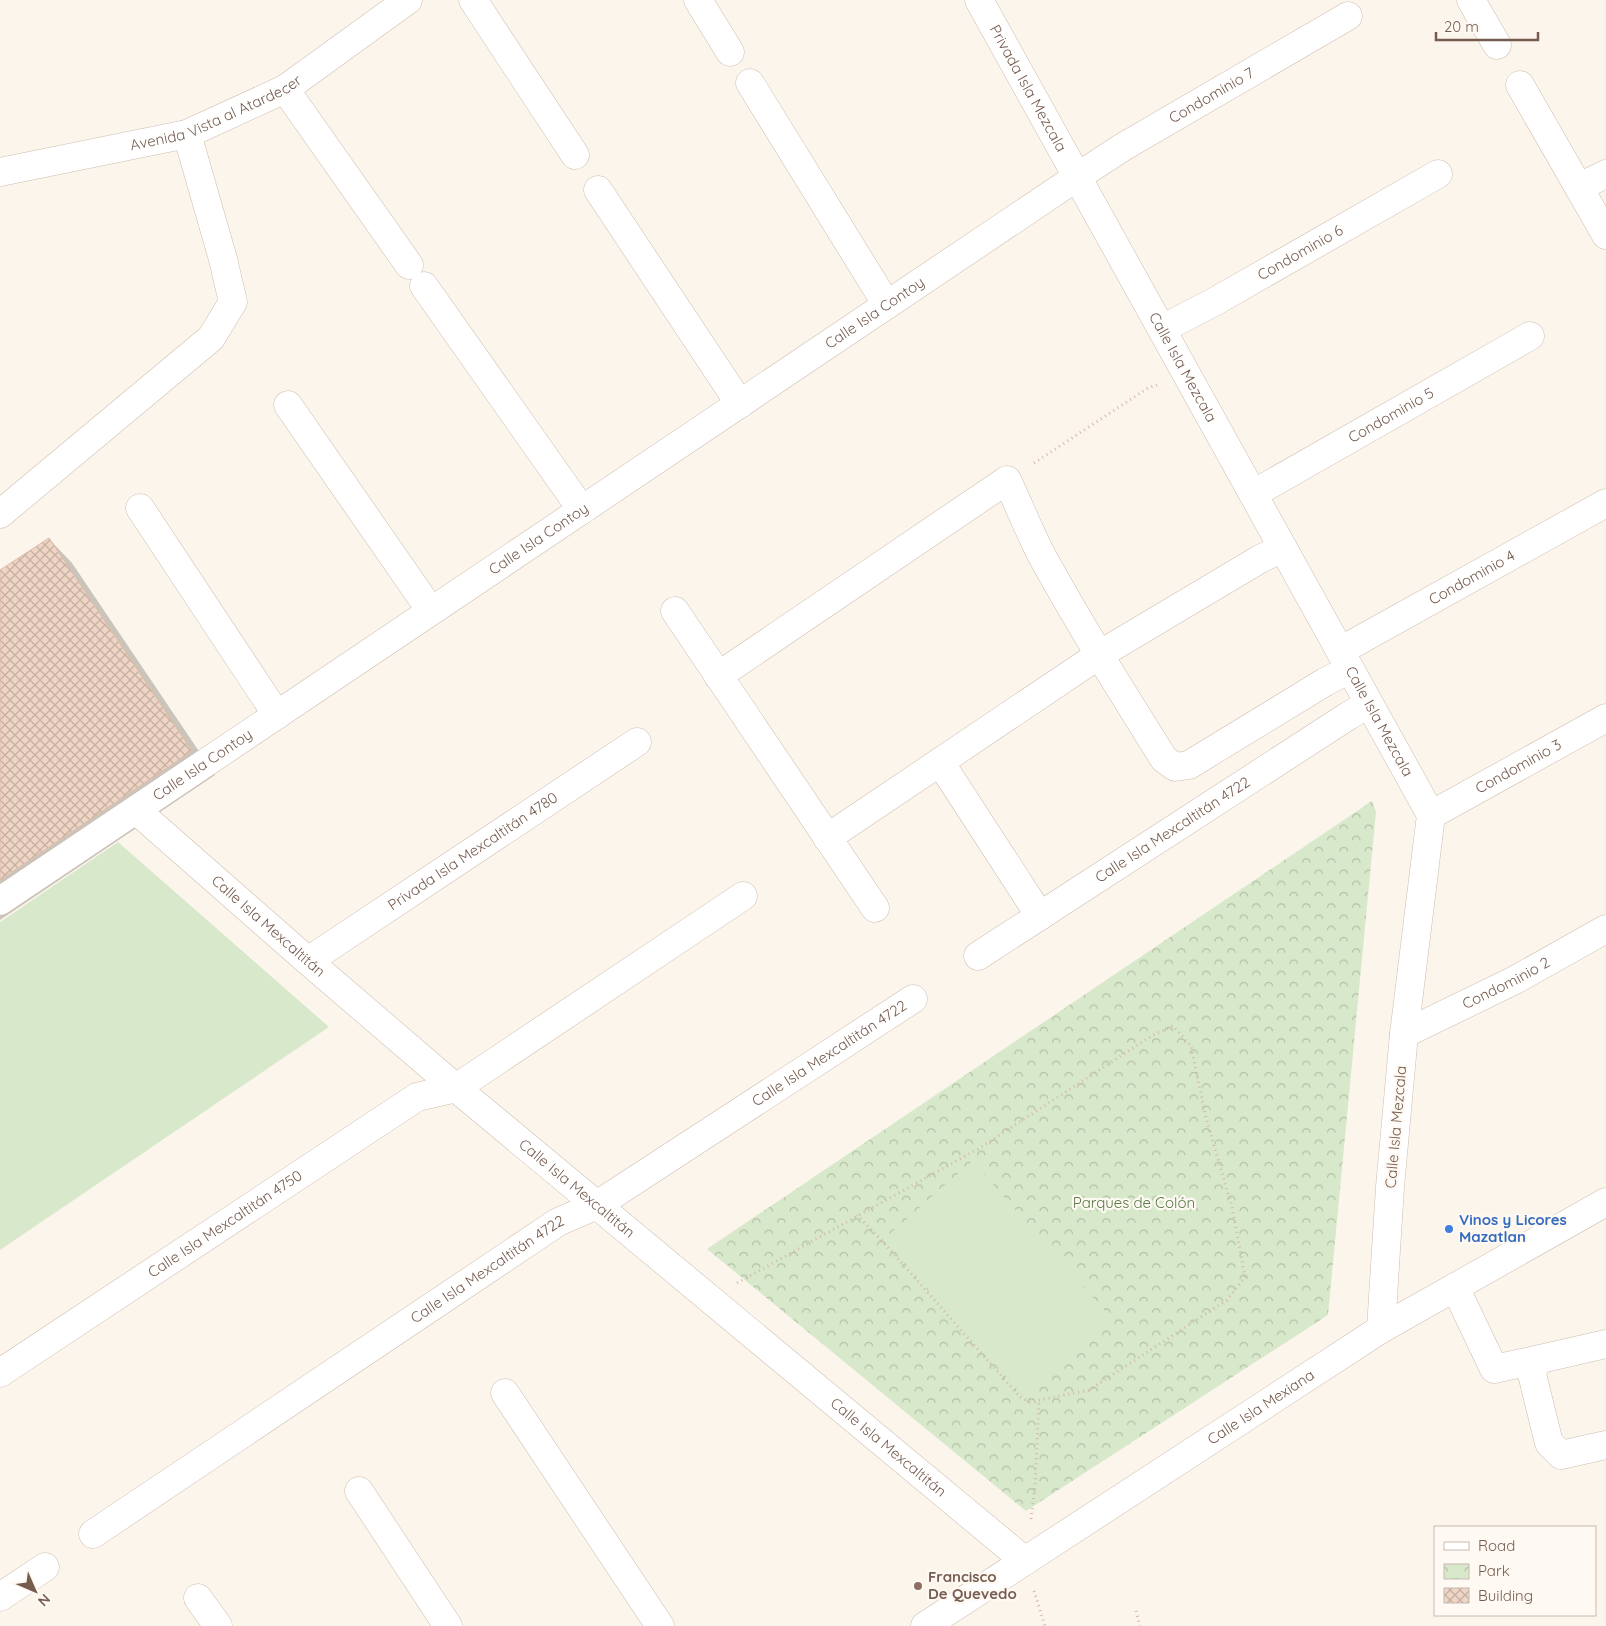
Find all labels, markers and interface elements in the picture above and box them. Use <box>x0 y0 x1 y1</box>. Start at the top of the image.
scale bar <box>1436 10 1538 42</box>
text: 20 m <box>1444 17 1479 36</box>
street label: Privada Isla Mezcala <box>986 21 1071 155</box>
street label: Condominio 7 <box>1165 63 1257 127</box>
street label: Avenida Vista al Atardecer <box>128 70 305 154</box>
street label: Condominio 6 <box>1254 220 1346 284</box>
street label: Calle Isla Contoy <box>821 272 928 353</box>
street label: Calle Isla Mezcala <box>1145 309 1221 425</box>
street label: Condominio 5 <box>1345 383 1437 447</box>
street label: Calle Isla Contoy <box>485 498 592 579</box>
street label: Condominio 4 <box>1425 546 1518 609</box>
street label: Calle Isla Mezcala <box>1341 663 1418 780</box>
street label: Calle Isla Contoy <box>149 724 256 805</box>
street label: Condominio 3 <box>1472 735 1565 798</box>
street label: Calle Isla Mexcaltitán 4722 <box>1091 772 1253 887</box>
street label: Privada Isla Mexcaltitán 4780 <box>384 787 561 914</box>
street label: Calle Isla Mexcaltitán <box>208 871 329 981</box>
street label: Condominio 2 <box>1459 952 1553 1013</box>
street label: Calle Isla Mexcaltitán 4722 <box>748 996 910 1110</box>
street label: Calle Isla Mezcala <box>1381 1065 1410 1189</box>
street label: Calle Isla Mexcaltitán <box>515 1134 639 1242</box>
street label: Calle Isla Mexcaltitán 4750 <box>144 1166 306 1282</box>
park label: Parques de Colón <box>1073 1193 1195 1212</box>
place label: Vinos y Licores Mazatlan <box>1459 1210 1567 1246</box>
street label: Calle Isla Mexcaltitán 4722 <box>407 1211 567 1327</box>
marker: Vinos y Licores Mazatlan <box>1443 1223 1455 1235</box>
street label: Calle Isla Mexiana <box>1204 1365 1318 1448</box>
street label: Calle Isla Mexcaltitán <box>827 1393 950 1501</box>
legend <box>1434 1526 1596 1616</box>
text: Road <box>1478 1536 1515 1555</box>
text: Park <box>1478 1561 1510 1580</box>
north arrow <box>10 1566 60 1616</box>
place label: Francisco De Quevedo <box>928 1567 1017 1603</box>
marker: Francisco De Quevedo <box>912 1580 924 1592</box>
text: Building <box>1478 1586 1533 1605</box>
text: N <box>34 1590 54 1610</box>

